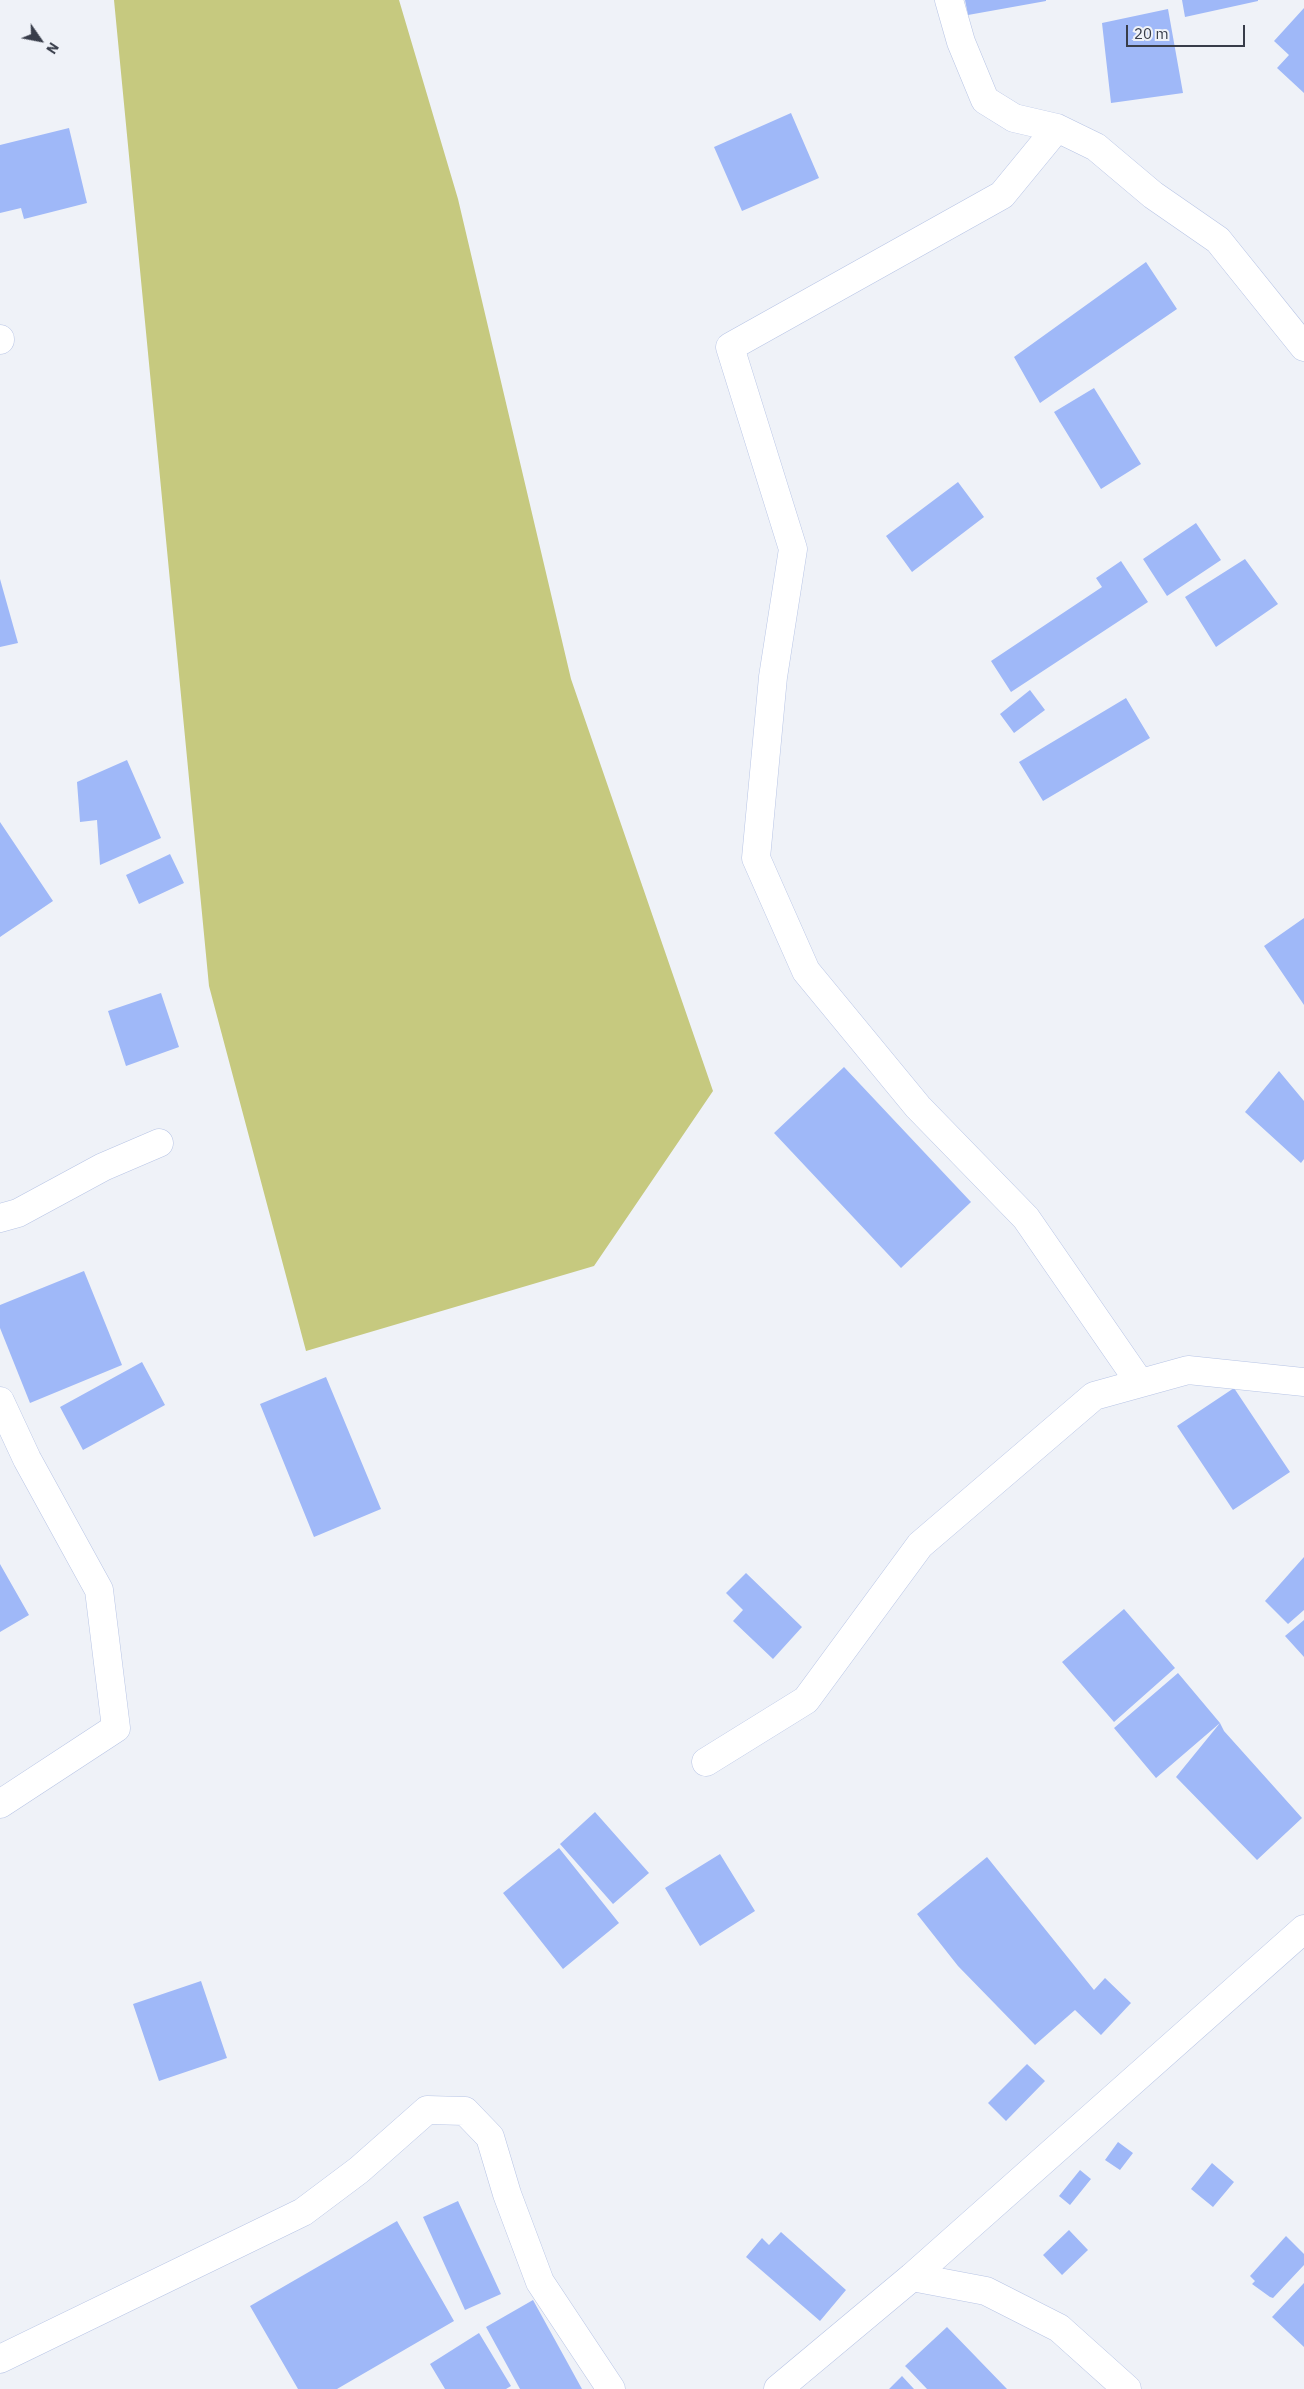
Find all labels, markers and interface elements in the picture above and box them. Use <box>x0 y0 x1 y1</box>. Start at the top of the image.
north arrow <box>15 15 65 65</box>
scale bar <box>1129 15 1248 47</box>
text: 20 m <box>1134 24 1169 43</box>
text: N <box>42 39 63 57</box>

